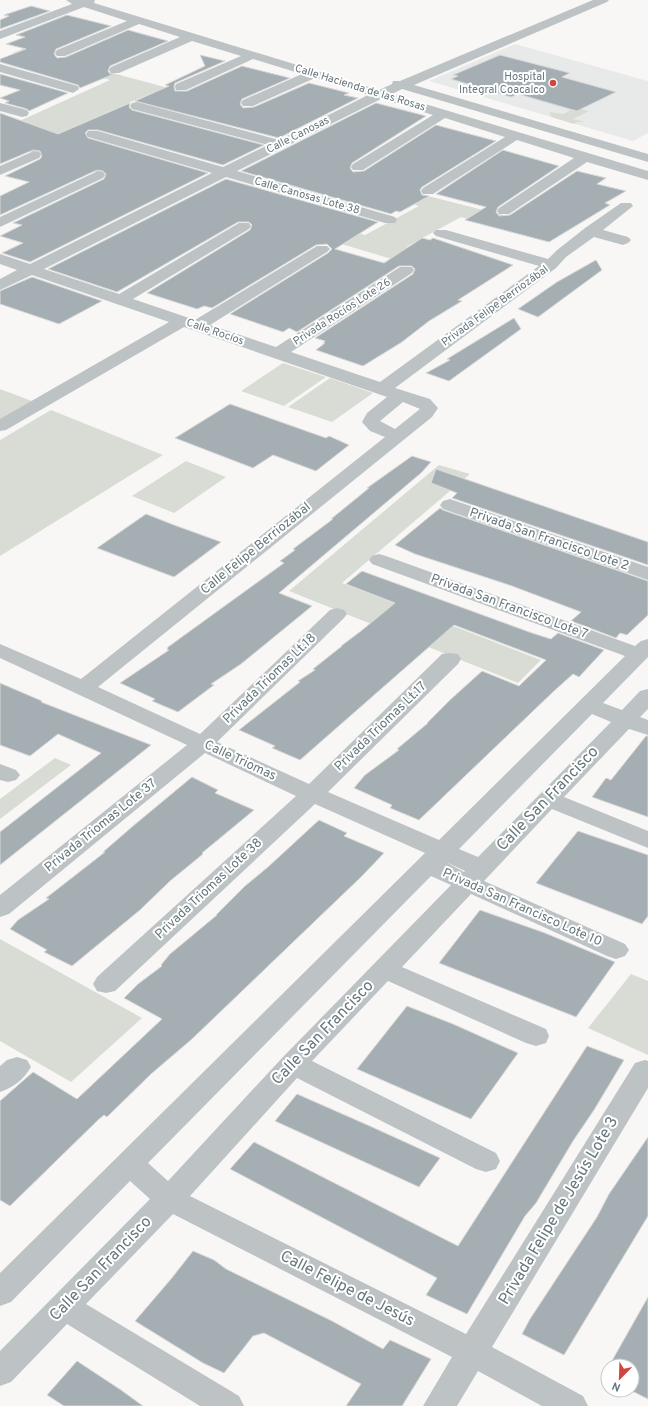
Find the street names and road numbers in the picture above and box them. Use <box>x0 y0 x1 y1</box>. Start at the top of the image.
street label: Calle Hacienda de las Rosas <box>293 61 427 115</box>
street label: Calle Canosas <box>264 113 332 157</box>
street label: Calle Canosas Lote 38 <box>253 174 361 218</box>
street label: Privada Felipe Berriozábal <box>439 263 551 349</box>
street label: Privada Rocíos Lote 26 <box>291 275 393 349</box>
street label: Calle Rocíos <box>184 316 246 348</box>
street label: Calle Felipe Berriozábal <box>198 500 314 598</box>
street label: Privada San Francisco Lote 2 <box>467 505 631 575</box>
street label: Privada San Francisco Lote 7 <box>428 571 590 643</box>
street label: Privada Triomas Lt.18 <box>220 630 320 728</box>
street label: Privada Triomas Lt.17 <box>332 679 431 775</box>
street label: Calle Triomas <box>201 737 279 785</box>
street label: Calle San Francisco <box>493 742 603 856</box>
street label: Privada Triomas Lote 37 <box>42 776 160 876</box>
street label: Privada Triomas Lote 38 <box>152 835 266 943</box>
street label: Privada San Francisco Lote 10 <box>440 866 604 950</box>
street label: Calle San Francisco <box>268 976 378 1090</box>
street label: Privada Felipe de Jesús Lote 3 <box>495 1113 623 1309</box>
street label: Calle San Francisco <box>46 1212 156 1326</box>
street label: Calle Felipe de Jesús <box>276 1246 418 1332</box>

